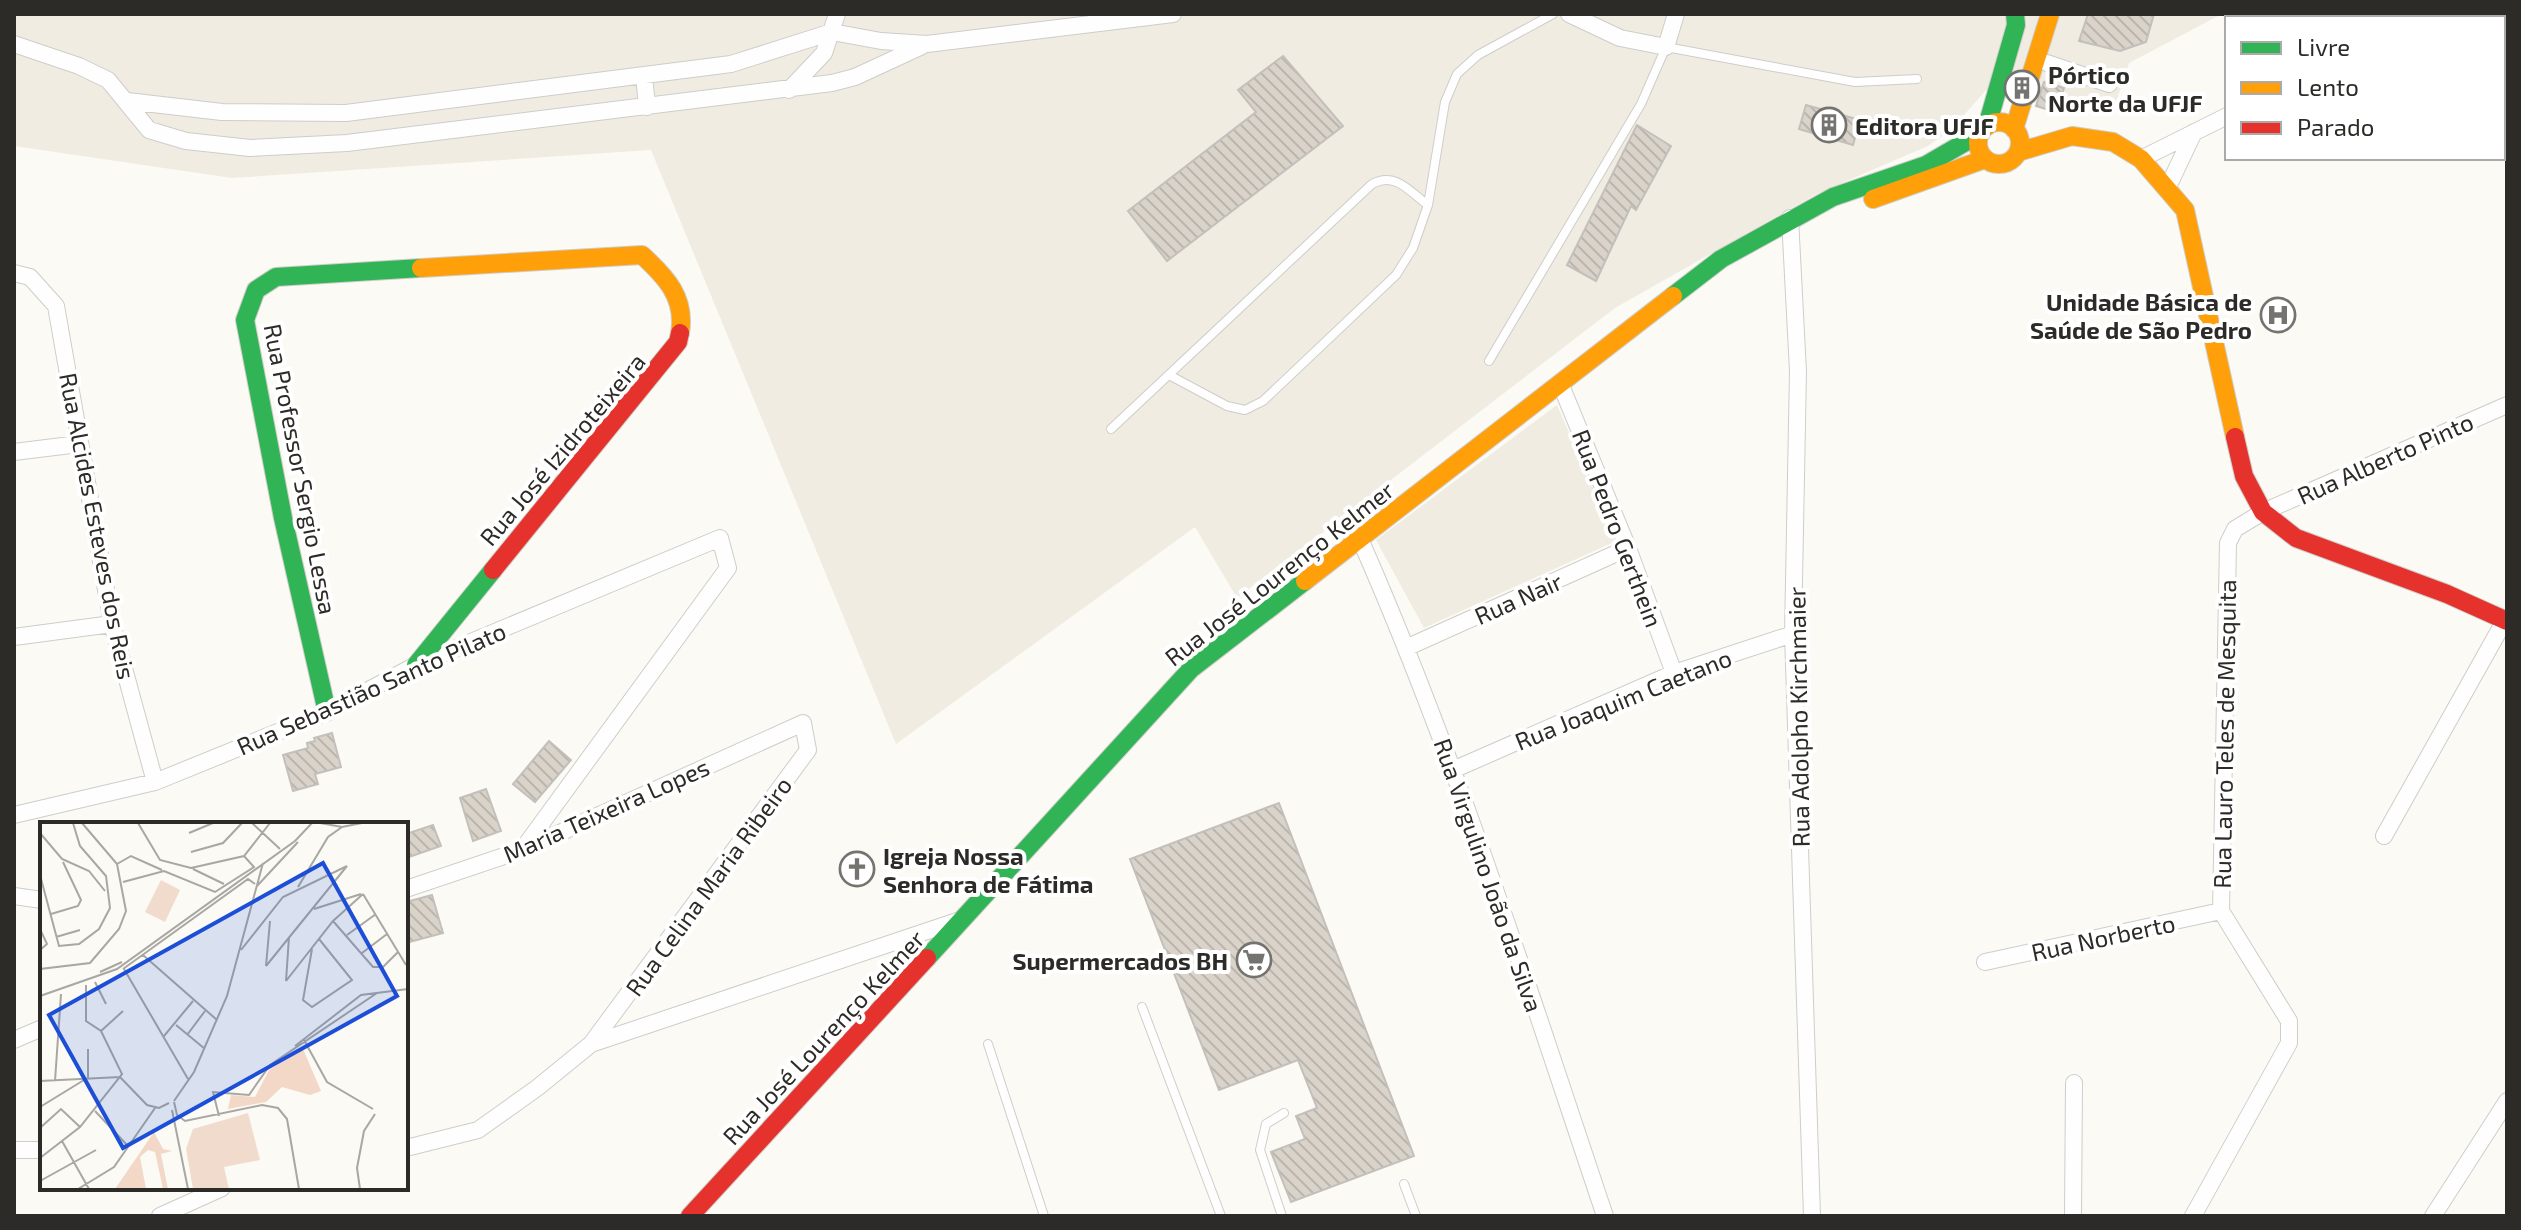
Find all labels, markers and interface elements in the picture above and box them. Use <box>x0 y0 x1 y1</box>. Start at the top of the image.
legend <box>2225 16 2505 160</box>
text: Livre <box>2297 32 2350 61</box>
place label: Pórtico Norte da UFJF <box>2048 60 2203 117</box>
building icon: Pórtico Norte da UFJF <box>2003 69 2041 107</box>
text: Lento <box>2297 72 2359 101</box>
building icon: Editora UFJF <box>1810 106 1848 144</box>
place label: Editora UFJF <box>1855 111 1994 140</box>
text: Parado <box>2297 112 2374 141</box>
place label: Unidade Básica de Saúde de São Pedro <box>2030 287 2252 344</box>
hospital icon: Unidade Básica de Saúde de São Pedro <box>2259 296 2297 334</box>
street label: Rua Professor Sergio Lessa <box>259 321 343 617</box>
street label: Rua José Izidroteixeira <box>473 347 651 551</box>
street label: Rua Alcides Esteves dos Reis <box>54 370 142 682</box>
street label: Rua Alberto Pinto <box>2292 406 2478 510</box>
street label: Rua Pedro Gerthein <box>1567 425 1669 631</box>
street label: Rua José Lourenço Kelmer <box>1159 474 1400 672</box>
street label: Rua Nair <box>1470 566 1567 630</box>
street label: Rua Lauro Teles de Mesquita <box>2207 579 2241 889</box>
street label: Rua Adolpho Kirchmaier <box>1781 586 1815 848</box>
street label: Rua Sebastião Santo Pilato <box>232 615 510 761</box>
street label: Rua Joaquim Caetano <box>1511 642 1735 756</box>
street label: Rua Virgulino João da Silva <box>1429 735 1549 1015</box>
street label: Maria Teixeira Lopes <box>499 752 713 868</box>
street label: Rua Celina Maria Ribeiro <box>619 771 797 1001</box>
inset map <box>40 822 408 1190</box>
place label: Igreja Nossa Senhora de Fátima <box>883 841 1094 898</box>
church icon: Igreja Nossa Senhora de Fátima <box>838 850 876 888</box>
street label: Rua Norberto <box>2028 908 2178 966</box>
street label: Rua José Lourenço Kelmer <box>716 924 931 1151</box>
supermarket icon: Supermercados BH <box>1235 941 1273 979</box>
place label: Supermercados BH <box>1013 946 1228 975</box>

